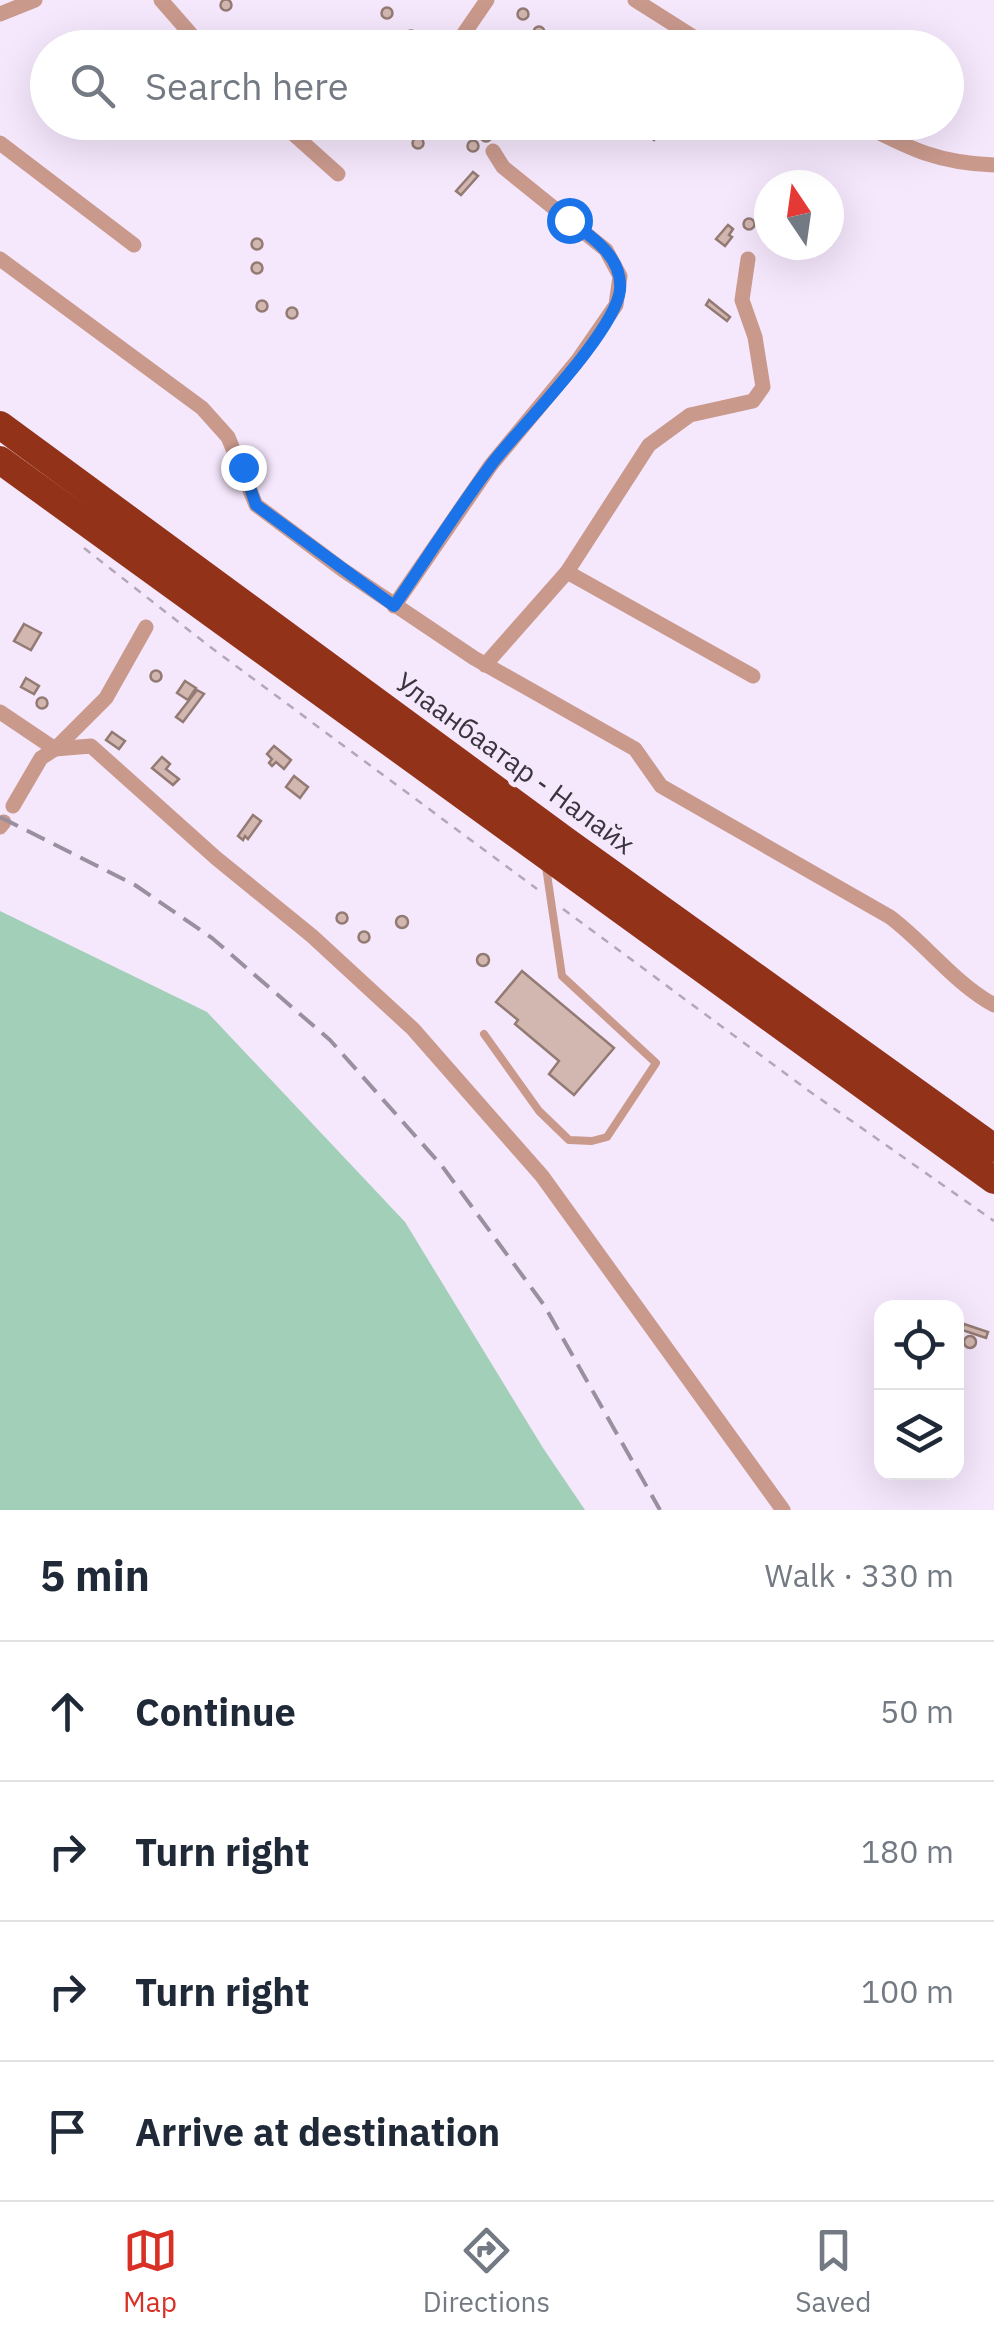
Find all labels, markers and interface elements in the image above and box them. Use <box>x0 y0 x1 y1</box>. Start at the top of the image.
search box <box>30 30 964 140</box>
icon: search <box>65 58 120 113</box>
text: Search here <box>145 61 349 110</box>
north arrow <box>754 170 844 260</box>
route start <box>547 198 593 244</box>
route end <box>221 445 267 491</box>
street label: Улаанбаатар - Налайх <box>388 663 642 862</box>
map controls <box>874 1300 964 1480</box>
button: locate <box>874 1300 964 1390</box>
button: layers <box>874 1390 964 1480</box>
text: 5 min <box>40 1548 150 1603</box>
text: Walk · 330 m <box>765 1554 954 1596</box>
icon: ahead <box>40 1684 95 1739</box>
text: Continue <box>135 1687 296 1736</box>
text: 50 m <box>880 1690 954 1732</box>
icon: right <box>40 1824 95 1879</box>
text: Turn right <box>135 1827 310 1876</box>
text: 180 m <box>861 1830 954 1872</box>
icon: right <box>40 1964 95 2019</box>
text: Turn right <box>135 1967 310 2016</box>
text: 100 m <box>861 1970 954 2012</box>
icon: arrive <box>40 2104 95 2159</box>
text: Arrive at destination <box>135 2107 500 2156</box>
tab: Map <box>123 2223 178 2320</box>
tab: Directions <box>423 2223 550 2320</box>
tab: Saved <box>795 2223 871 2320</box>

